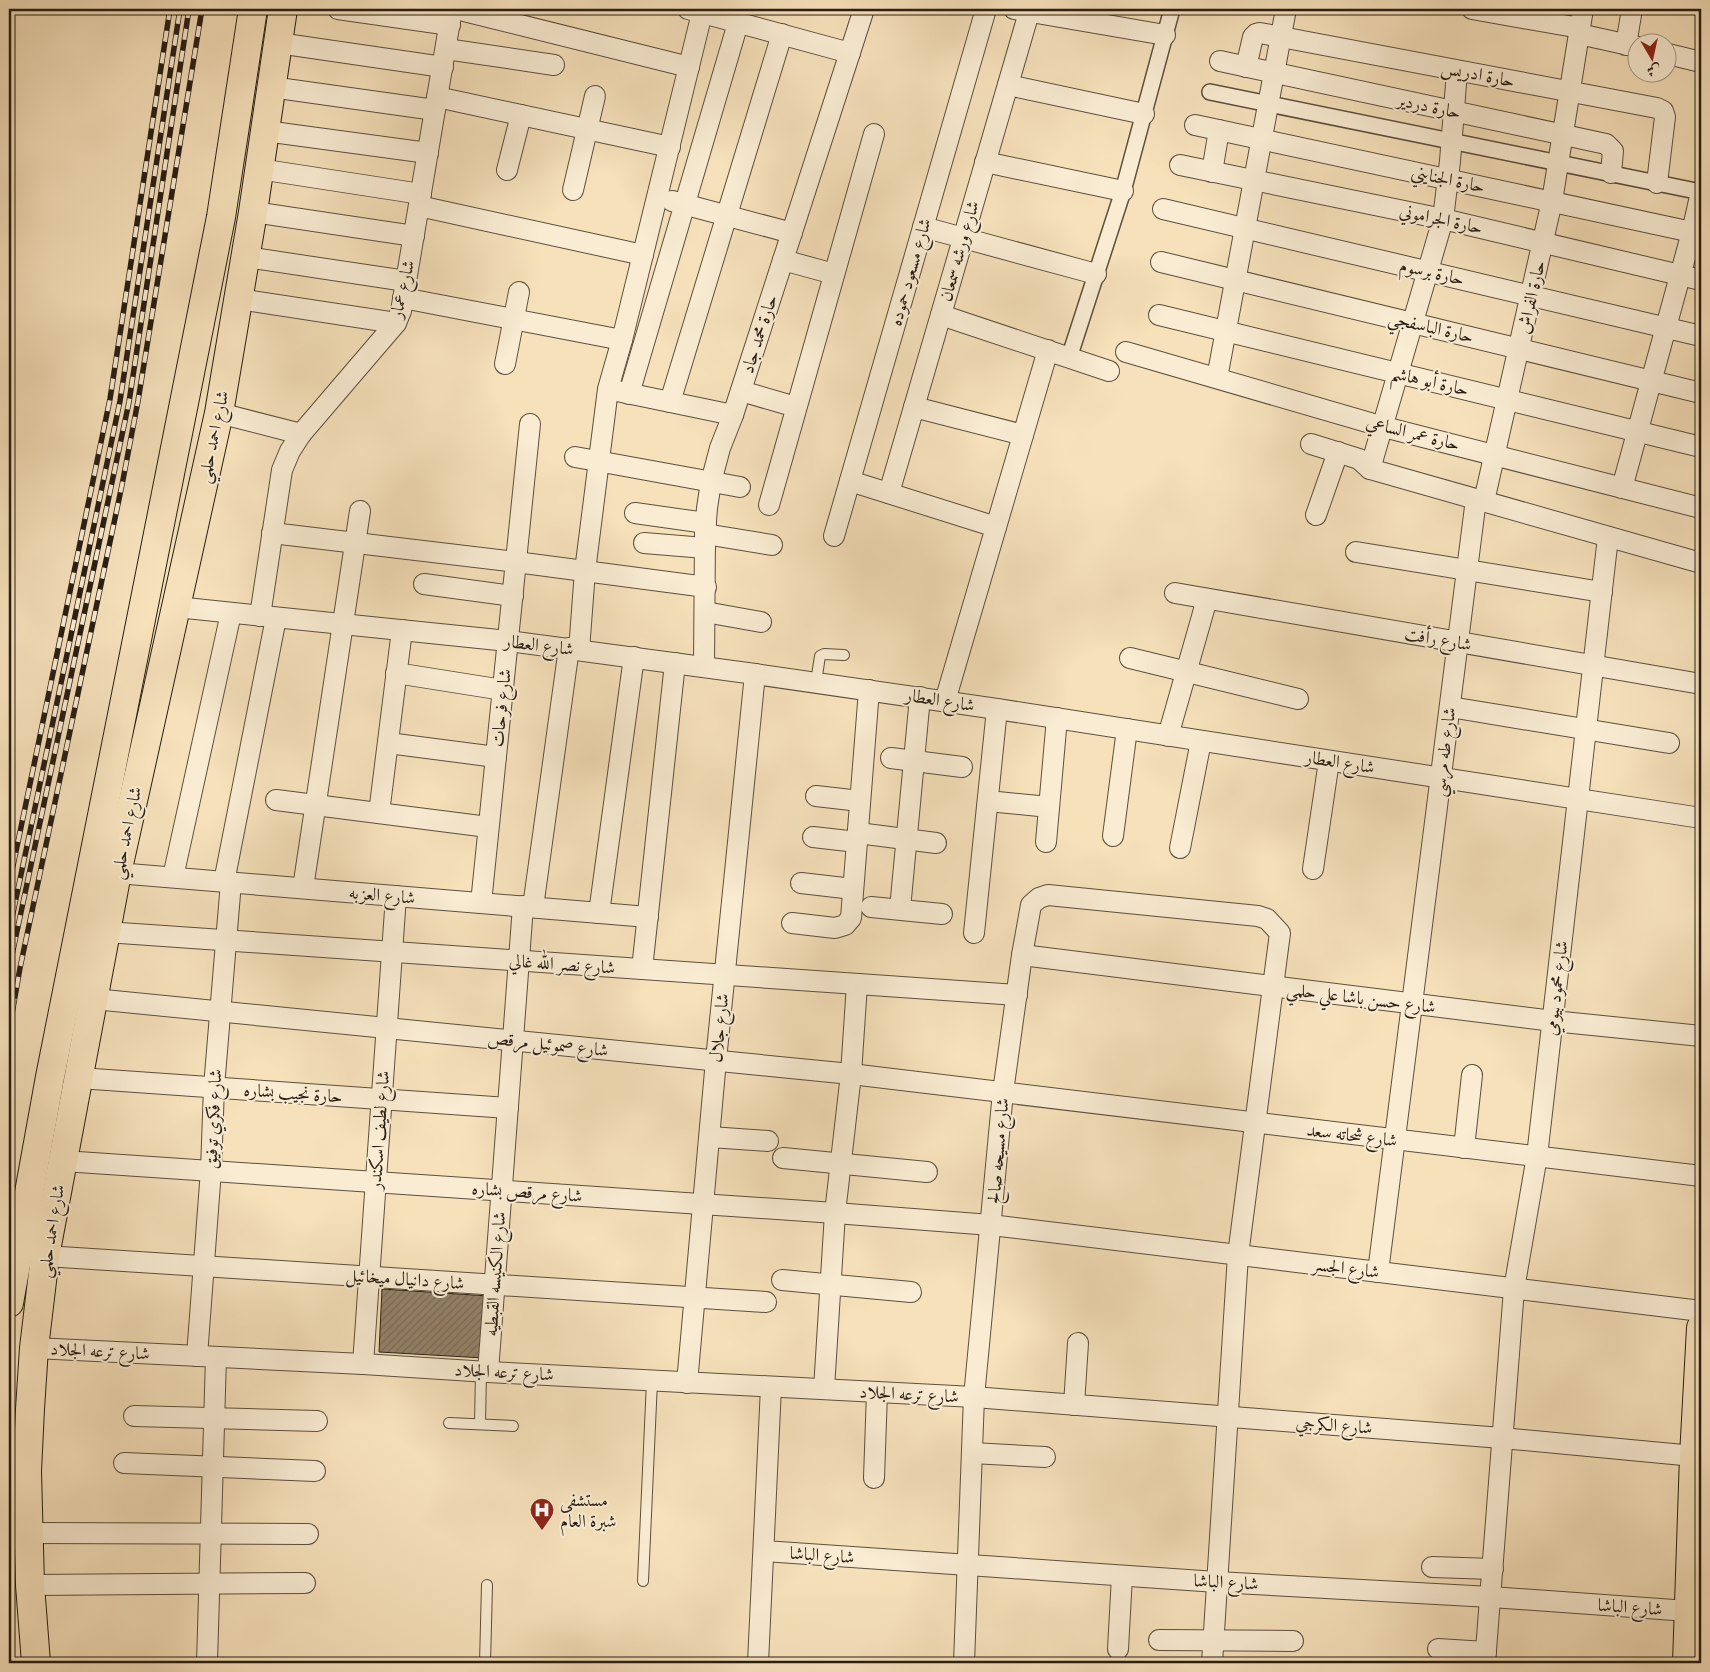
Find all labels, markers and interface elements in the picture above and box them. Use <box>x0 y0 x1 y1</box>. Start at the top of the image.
north arrow <box>1628 32 1678 82</box>
street label: حارة ادريس <box>1439 56 1517 96</box>
text: ش <box>1645 58 1662 80</box>
street label: حارة دردير <box>1392 88 1463 127</box>
street label: حارة الجنايني <box>1408 160 1487 202</box>
street label: شارع ورشه سمعان <box>934 198 988 305</box>
street label: حارة الجراموني <box>1397 199 1485 242</box>
street label: شارع مسعود حموده <box>884 216 940 330</box>
street label: حارة برسوم <box>1396 254 1467 295</box>
street label: شارع عمار <box>384 258 423 323</box>
street label: حارة الفراش <box>1512 258 1554 337</box>
street label: حارة محمد جاد <box>736 292 786 377</box>
street label: حارة الباسفجي <box>1385 307 1476 353</box>
street label: حارة أبو هاشم <box>1387 359 1471 407</box>
street label: شارع احمد حلمي <box>192 389 239 487</box>
street label: حارة عمر الساعي <box>1363 411 1462 459</box>
street label: شارع رأفت <box>1402 620 1474 660</box>
street label: شارع العطار <box>500 630 575 664</box>
street label: شارع فرحات <box>486 668 520 748</box>
street label: شارع العطار <box>901 683 976 720</box>
street label: شارع طه مرسي <box>1428 706 1466 799</box>
street label: شارع العطار <box>1301 745 1376 782</box>
street label: شارع احمد حلمي <box>105 785 152 883</box>
street label: شارع العزبه <box>347 881 416 913</box>
street label: شارع محمود بيومي <box>1539 939 1577 1037</box>
street label: شارع نصر الله غالي <box>508 946 616 983</box>
street label: شارع حسن باشا علي حلمي <box>1284 978 1437 1024</box>
street label: شارع جلال <box>704 992 738 1064</box>
street label: شارع صموئيل مرقص <box>486 1027 609 1065</box>
street label: شارع فكري توفيق <box>199 1068 231 1170</box>
street label: شارع لطيف اسكندر <box>364 1070 398 1193</box>
street label: حارة نجيب بشاره <box>243 1079 343 1111</box>
street label: شارع مسيحه صالح <box>982 1097 1019 1205</box>
street label: شارع شحاته سعد <box>1305 1119 1399 1155</box>
street label: شارع مرقص بشاره <box>471 1177 583 1211</box>
street label: شارع احمد حلمي <box>33 1183 75 1280</box>
street label: شارع الكنيسه القبطيه <box>480 1211 514 1337</box>
street label: شارع الجسر <box>1309 1253 1381 1287</box>
street label: شارع دانيال ميخائيل <box>345 1264 465 1298</box>
street label: شارع ترعه الجلاد <box>50 1337 150 1369</box>
street label: شارع ترعه الجلاد <box>454 1358 554 1390</box>
street label: شارع ترعه الجلاد <box>859 1380 959 1412</box>
street label: شارع الكرجي <box>1295 1411 1373 1443</box>
place label: مستشفى شبرة العام <box>560 1489 616 1537</box>
hospital icon: مستشفى شبرة العام <box>529 1497 555 1531</box>
street label: شارع الباشا <box>789 1542 855 1572</box>
street label: شارع الباشا <box>1193 1569 1259 1599</box>
street label: شارع الباشا <box>1597 1594 1663 1624</box>

